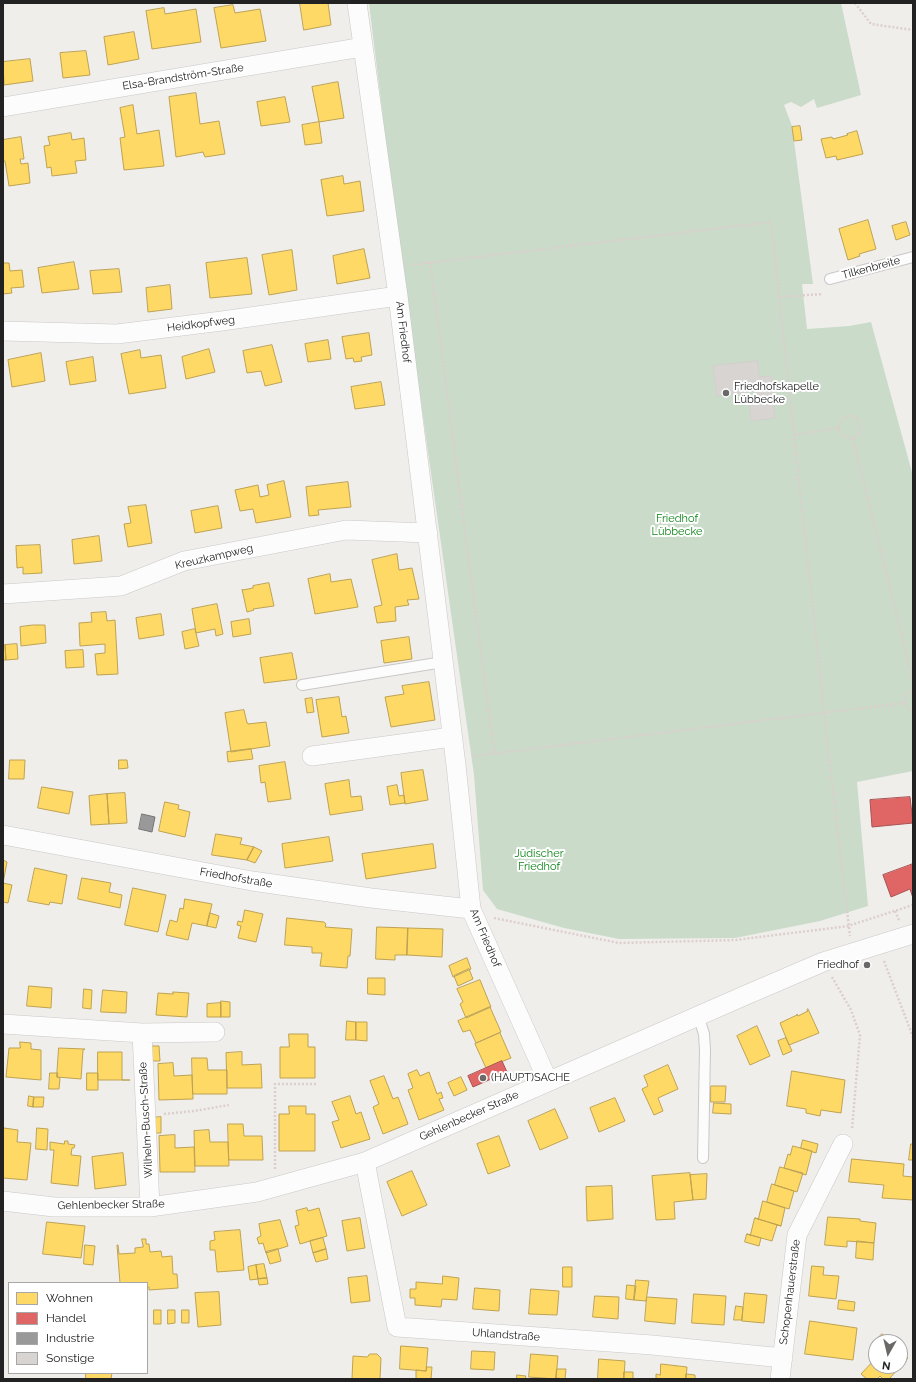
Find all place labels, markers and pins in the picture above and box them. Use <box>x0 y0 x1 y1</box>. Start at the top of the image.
place label: Friedhofskapelle Lübbecke <box>734 380 819 406</box>
marker: Friedhofskapelle Lübbecke <box>721 388 731 398</box>
place label: Friedhof <box>817 958 859 972</box>
marker: Friedhof <box>862 960 872 970</box>
place label: (HAUPT)SACHE <box>491 1071 570 1085</box>
marker: (HAUPT)SACHE <box>478 1073 488 1083</box>

